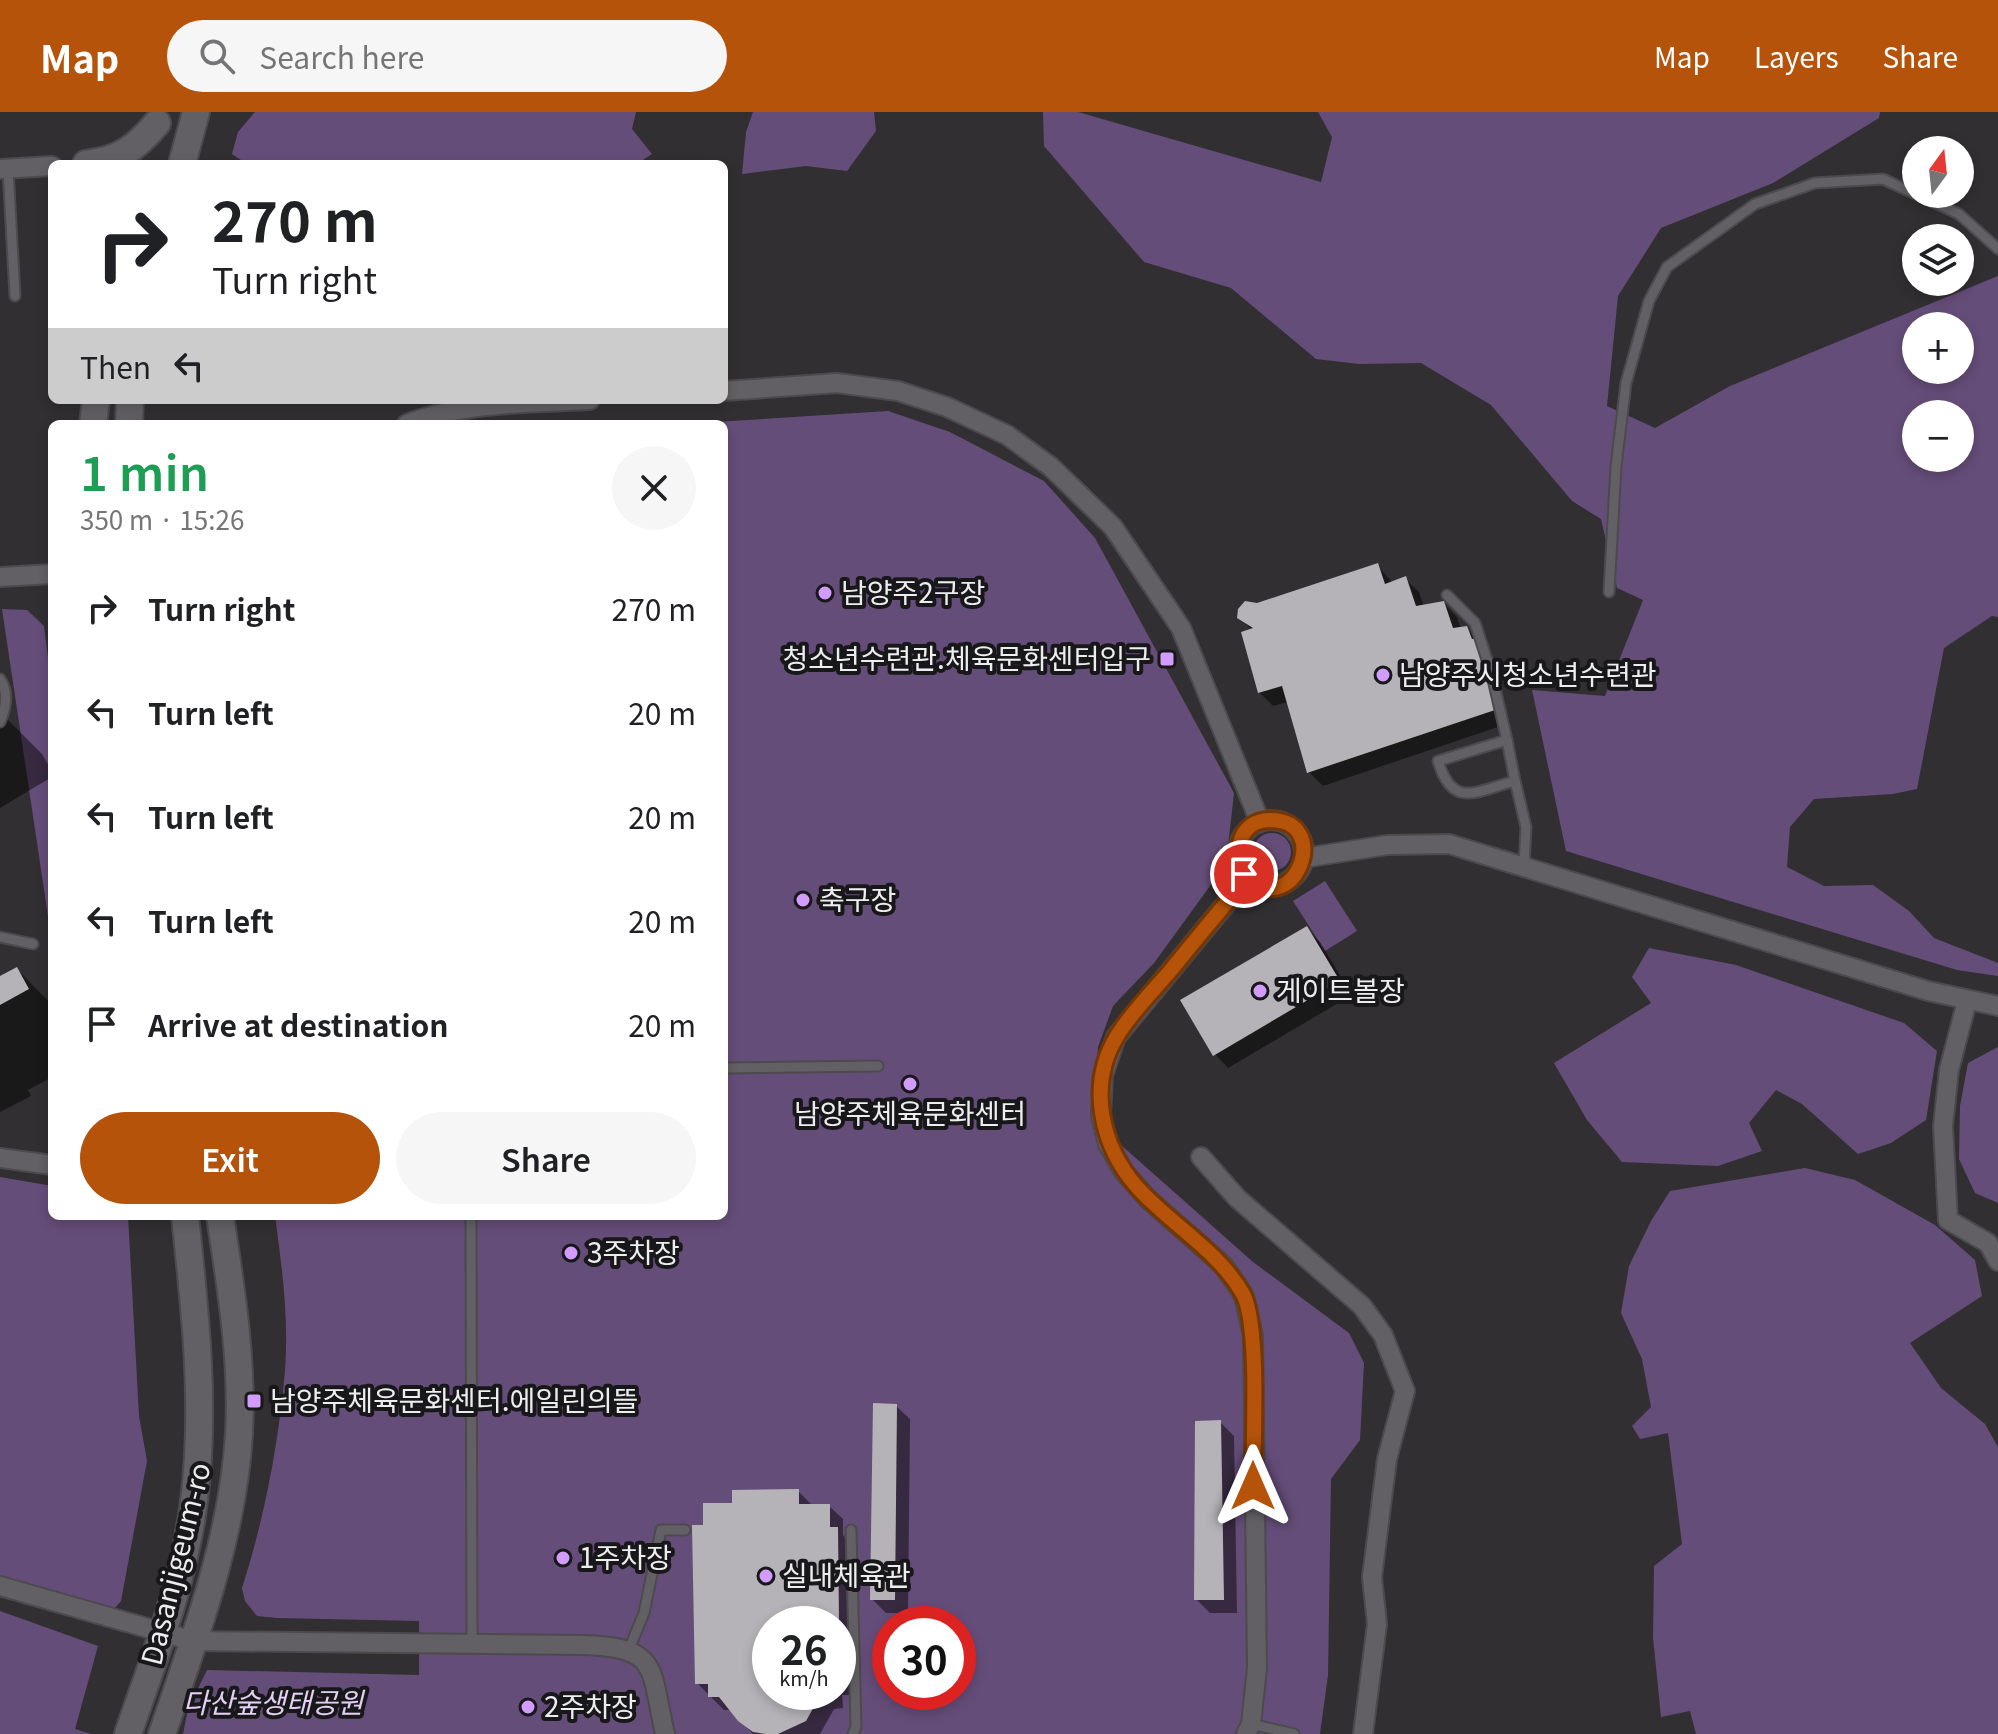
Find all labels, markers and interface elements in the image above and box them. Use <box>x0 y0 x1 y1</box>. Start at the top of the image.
search box <box>167 20 727 92</box>
text: Map <box>40 29 119 84</box>
icon: search <box>195 34 239 78</box>
text: Search here <box>259 34 424 78</box>
text: Map <box>1654 36 1710 76</box>
text: Layers <box>1754 36 1839 76</box>
text: Share <box>1883 36 1958 76</box>
north arrow <box>1902 136 1974 208</box>
map controls <box>1902 136 1974 472</box>
text: 270 m <box>212 177 378 258</box>
icon: right <box>80 192 184 296</box>
button: layers <box>1902 224 1974 296</box>
text: Turn right <box>212 252 377 304</box>
button: + <box>1902 312 1974 384</box>
text: Then <box>80 344 151 388</box>
icon: left <box>167 344 211 388</box>
button: − <box>1902 400 1974 472</box>
text: 1 min <box>80 435 209 505</box>
button: close <box>612 446 696 530</box>
text: 350 m · 15:26 <box>80 500 244 537</box>
place label: 남양주2구장 <box>841 571 985 611</box>
marker: 남양주2구장 <box>816 584 834 602</box>
icon: right <box>80 586 124 630</box>
text: Turn right <box>148 586 295 630</box>
text: 270 m <box>612 586 696 630</box>
place label: 청소년수련관.체육문화센터입구 <box>783 637 1151 677</box>
marker: 청소년수련관.체육문화센터입구 <box>1158 650 1176 668</box>
place label: 남양주시청소년수련관 <box>1399 653 1657 693</box>
marker: 남양주시청소년수련관 <box>1374 666 1392 684</box>
icon: left <box>80 690 124 734</box>
text: Turn left <box>148 690 274 734</box>
text: 20 m <box>628 690 696 734</box>
icon: left <box>80 794 124 838</box>
text: Turn left <box>148 794 274 838</box>
text: 20 m <box>628 794 696 838</box>
pin <box>1210 840 1278 908</box>
icon: arrive <box>1222 852 1266 896</box>
place label: 축구장 <box>819 878 896 918</box>
marker: 축구장 <box>794 891 812 909</box>
icon: left <box>80 898 124 942</box>
text: Turn left <box>148 898 274 942</box>
text: 20 m <box>628 898 696 942</box>
place label: 게이트볼장 <box>1276 969 1405 1009</box>
marker: 게이트볼장 <box>1251 982 1269 1000</box>
icon: arrive <box>80 1002 124 1046</box>
text: Arrive at destination <box>148 1002 449 1046</box>
text: 20 m <box>628 1002 696 1046</box>
marker: 남양주체육문화센터 <box>901 1075 919 1093</box>
place label: 남양주체육문화센터 <box>794 1092 1026 1132</box>
button: Exit <box>80 1112 380 1204</box>
button: Share <box>396 1112 696 1204</box>
place label: 3주차장 <box>587 1231 680 1271</box>
marker: 3주차장 <box>562 1244 580 1262</box>
place label: 남양주체육문화센터.에일린의뜰 <box>270 1379 638 1419</box>
marker: 남양주체육문화센터.에일린의뜰 <box>245 1392 263 1410</box>
position arrow <box>1211 1444 1295 1528</box>
street label: Dasanjigeum-ro <box>130 1458 219 1669</box>
place label: 1주차장 <box>579 1536 672 1576</box>
marker: 1주차장 <box>554 1549 572 1567</box>
place label: 실내체육관 <box>782 1554 911 1594</box>
marker: 실내체육관 <box>757 1567 775 1585</box>
speed limit sign: 30 <box>872 1606 976 1710</box>
text: 26 <box>780 1619 828 1677</box>
text: km/h <box>779 1663 829 1692</box>
park label: 다산숲생태공원 <box>183 1681 365 1721</box>
place label: 2주차장 <box>544 1685 637 1725</box>
marker: 2주차장 <box>519 1698 537 1716</box>

